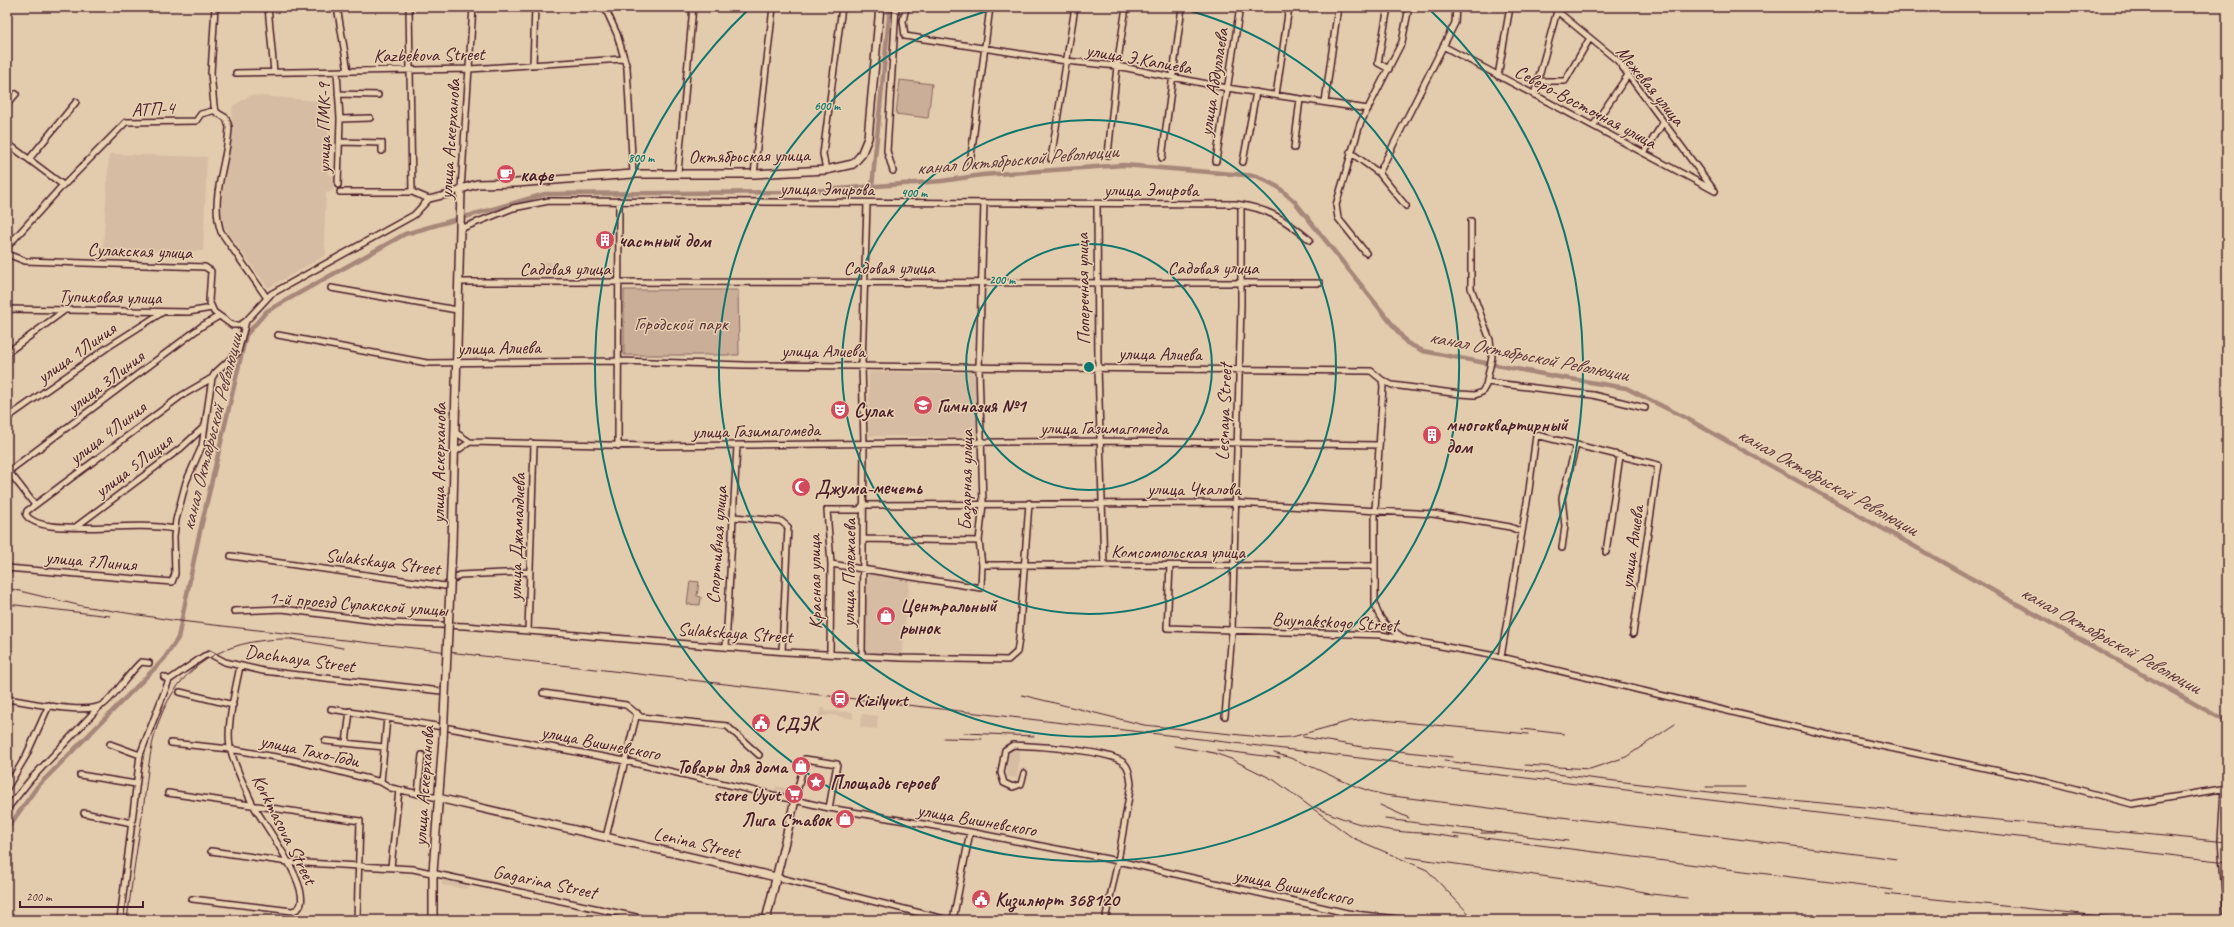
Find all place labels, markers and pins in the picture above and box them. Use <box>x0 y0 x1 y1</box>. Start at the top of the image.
cafe icon: кафе <box>495 163 517 185</box>
place label: кафе <box>520 163 555 187</box>
building icon: частный дом <box>594 229 616 251</box>
place label: частный дом <box>619 229 713 253</box>
centre of rings <box>1082 360 1096 374</box>
school or university icon: Гимназия №1 <box>912 394 934 416</box>
place label: Гимназия №1 <box>937 394 1028 418</box>
theatre icon: Сулак <box>829 399 851 421</box>
place label: Сулак <box>854 399 894 423</box>
place label: многоквартирный дом <box>1446 413 1570 459</box>
building icon: многоквартирный дом <box>1421 424 1443 446</box>
mosque icon: Джума-мечеть <box>790 476 812 498</box>
place label: Джума-мечеть <box>815 476 923 500</box>
place label: Центральный рынок <box>900 594 999 640</box>
shop icon: Центральный рынок <box>875 605 897 627</box>
station icon: Kizilyurt <box>829 688 851 710</box>
place label: Kizilyurt <box>854 688 910 712</box>
public building icon: СДЭК <box>750 712 772 734</box>
place label: СДЭК <box>775 712 823 736</box>
place label: Товары для дома <box>677 755 789 779</box>
shop icon: Товары для дома <box>790 755 812 777</box>
place icon: Площадь героев <box>805 771 827 793</box>
place label: Площадь героев <box>830 771 940 795</box>
place label: store Uyut <box>713 783 783 807</box>
supermarket icon: store Uyut <box>783 783 805 805</box>
place label: Лига Ставок <box>741 808 833 832</box>
shop icon: Лига Ставок <box>834 808 856 830</box>
public building icon: Кизилюрт 368120 <box>970 888 992 910</box>
place label: Кизилюрт 368120 <box>995 888 1121 913</box>

